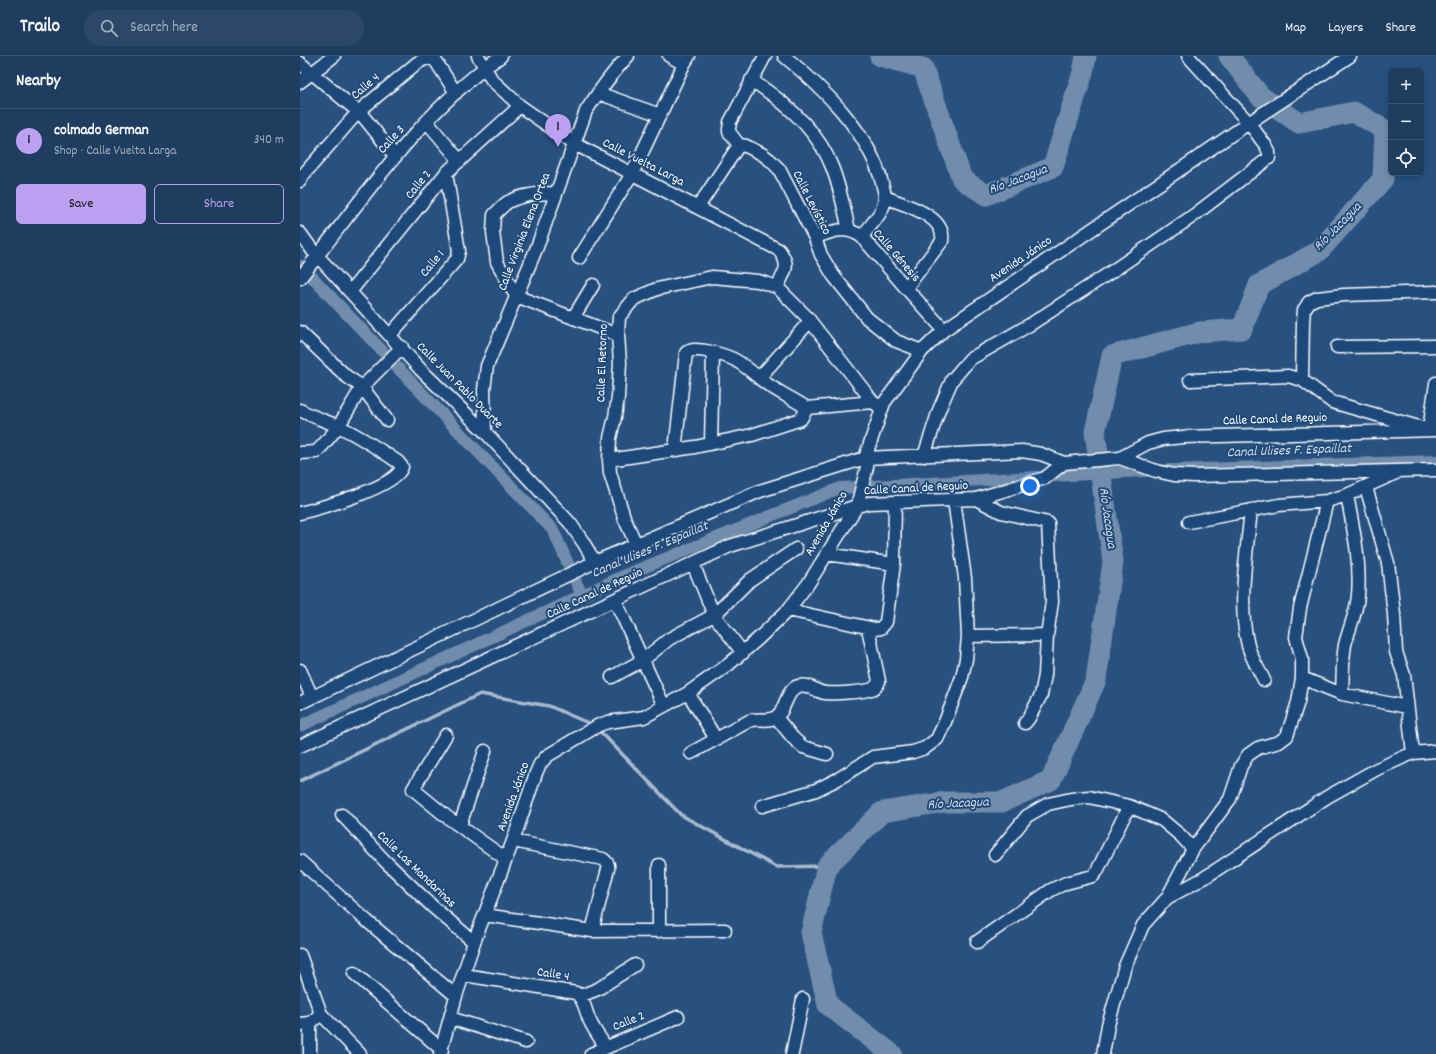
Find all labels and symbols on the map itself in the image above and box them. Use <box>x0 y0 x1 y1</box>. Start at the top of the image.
street label: Calle 4 <box>347 69 385 105</box>
pin: 1 <box>545 114 571 147</box>
street label: Calle 3 <box>374 121 410 159</box>
street label: Calle Vuelta Larga <box>599 134 688 192</box>
water label: Río Jacagua <box>986 159 1052 200</box>
street label: Calle 2 <box>401 166 437 204</box>
street label: Calle Levístico <box>787 168 835 239</box>
street label: Calle Virginia Elena Ortea <box>494 169 557 294</box>
water label: Río Jacagua <box>1309 197 1368 256</box>
street label: Calle Génesis <box>868 225 924 287</box>
street label: Avenida Jánico <box>986 232 1057 288</box>
street label: Calle 1 <box>416 246 450 282</box>
street label: Calle El Retorno <box>592 323 614 403</box>
street label: Calle Juan Pablo Duarte <box>411 338 507 434</box>
street label: Calle Canal de Reguio <box>1222 409 1328 431</box>
water label: Canal Ulises F. Espaillat <box>1226 439 1354 463</box>
your location <box>1020 476 1040 496</box>
street label: Calle Canal de Reguio <box>863 477 969 501</box>
water label: Río Jacagua <box>1093 486 1121 551</box>
street label: Avenida Jánico <box>801 488 853 560</box>
water label: Canal Ulises F. Espaillat <box>589 516 713 584</box>
street label: Calle Canal de Reguio <box>544 563 647 625</box>
street label: Avenida Jánico <box>493 760 535 834</box>
water label: Río Jacagua <box>927 792 991 816</box>
street label: Calle Las Mandarinas <box>372 827 460 913</box>
street label: Calle 4 <box>535 963 571 987</box>
street label: Calle 2 <box>610 1007 648 1037</box>

